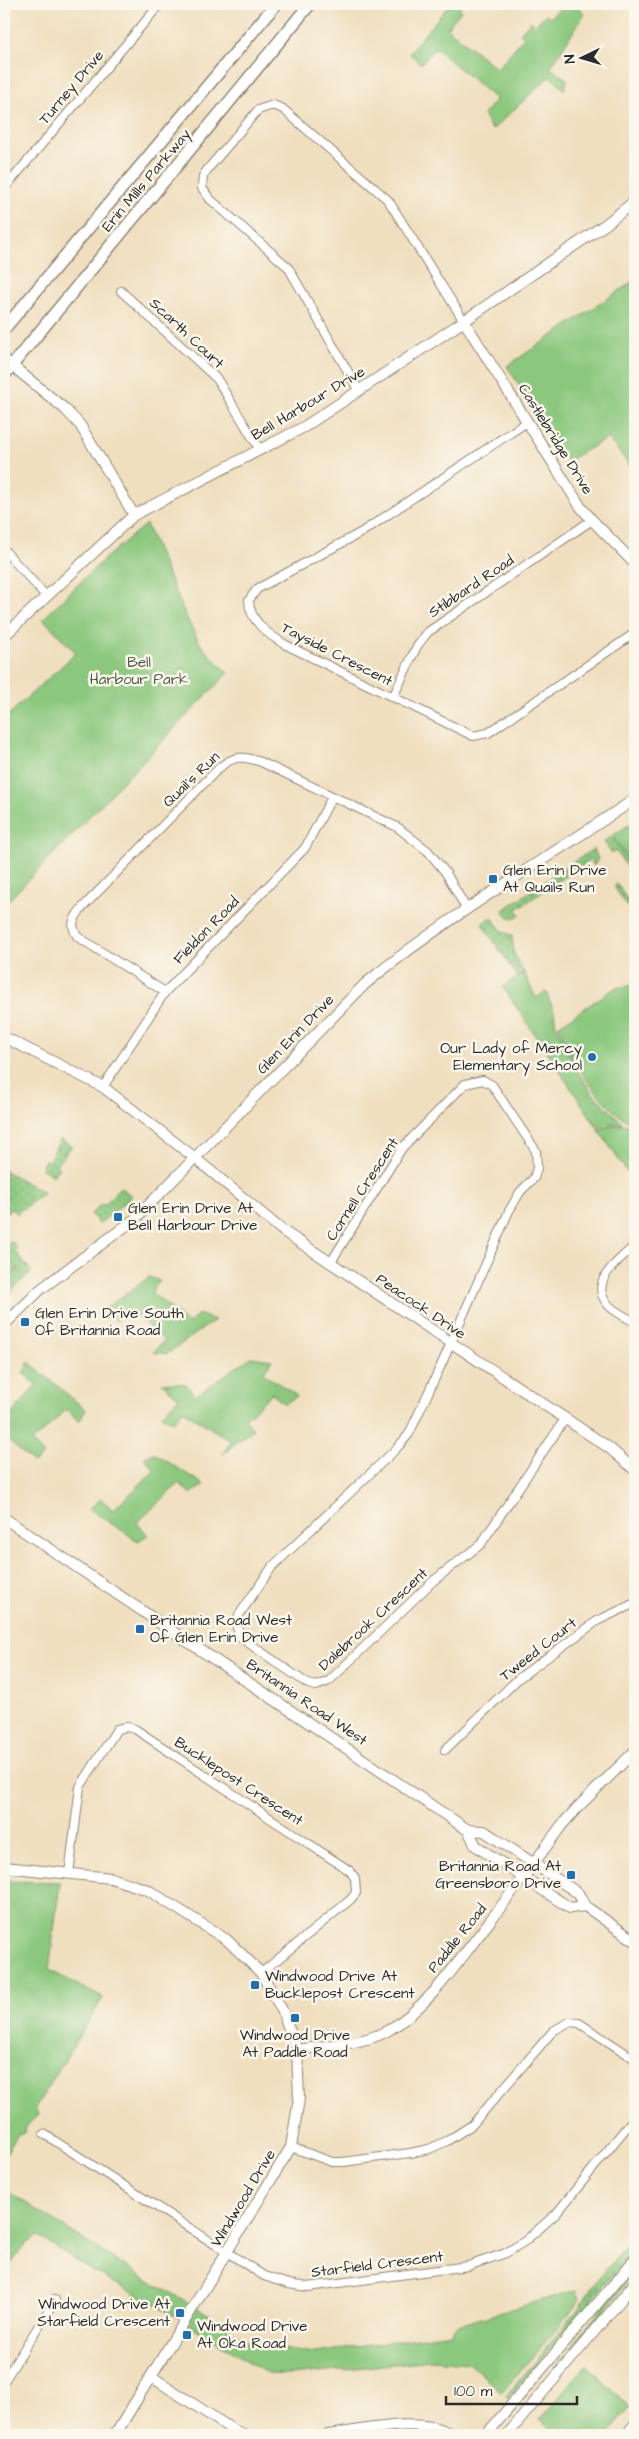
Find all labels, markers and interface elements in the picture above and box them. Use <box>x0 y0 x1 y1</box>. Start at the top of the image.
north arrow <box>556 32 606 82</box>
street label: Turney Drive <box>34 46 110 130</box>
text: N <box>560 54 580 64</box>
street label: Erin Mills Parkway <box>97 124 197 237</box>
street label: Scarth Court <box>145 293 229 374</box>
street label: Bell Harbour Drive <box>247 361 369 446</box>
street label: Castlebridge Drive <box>512 380 598 499</box>
street label: Stibbard Road <box>424 550 518 623</box>
street label: Tayside Crescent <box>277 617 396 693</box>
park label: Bell Harbour Park <box>90 652 188 690</box>
street label: Quail's Run <box>158 746 225 812</box>
place label: Glen Erin Drive At Quails Run <box>503 860 606 898</box>
marker: Glen Erin Drive At Quails Run <box>487 873 499 885</box>
street label: Fieldon Road <box>169 891 244 969</box>
street label: Glen Erin Drive <box>252 990 339 1079</box>
place label: Our Lady of Mercy Elementary School <box>440 1038 582 1077</box>
marker: Our Lady of Mercy Elementary School <box>586 1051 598 1063</box>
street label: Cornell Crescent <box>321 1133 404 1245</box>
place label: Glen Erin Drive At Bell Harbour Drive <box>128 1198 257 1236</box>
marker: Glen Erin Drive At Bell Harbour Drive <box>112 1211 124 1223</box>
street label: Peacock Drive <box>372 1269 470 1344</box>
place label: Glen Erin Drive South Of Britannia Road <box>35 1303 184 1341</box>
marker: Glen Erin Drive South Of Britannia Road <box>19 1316 31 1328</box>
street label: Dalebrook Crescent <box>314 1563 433 1676</box>
place label: Britannia Road West Of Glen Erin Drive <box>150 1610 292 1648</box>
street label: Tweed Court <box>495 1613 581 1686</box>
marker: Britannia Road West Of Glen Erin Drive <box>134 1623 146 1635</box>
street label: Britannia Road West <box>242 1654 371 1751</box>
street label: Bucklepost Crescent <box>170 1732 307 1831</box>
place label: Britannia Road At Greensboro Drive <box>435 1856 561 1894</box>
marker: Britannia Road At Greensboro Drive <box>565 1869 577 1881</box>
street label: Paddle Road <box>423 1899 492 1977</box>
place label: Windwood Drive At Bucklepost Crescent <box>265 1966 415 2004</box>
marker: Windwood Drive At Bucklepost Crescent <box>249 1979 261 1991</box>
marker: Windwood Drive At Paddle Road <box>289 2012 301 2024</box>
place label: Windwood Drive At Paddle Road <box>240 2025 350 2063</box>
street label: Windwood Drive <box>206 2146 281 2251</box>
street label: Starfield Crescent <box>310 2246 444 2283</box>
place label: Windwood Drive At Starfield Crescent <box>37 2294 170 2332</box>
marker: Windwood Drive At Starfield Crescent <box>174 2307 186 2319</box>
place label: Windwood Drive At Oka Road <box>197 2316 307 2354</box>
marker: Windwood Drive At Oka Road <box>181 2329 193 2341</box>
scale bar <box>446 2374 578 2406</box>
text: 100 m <box>454 2381 493 2402</box>

